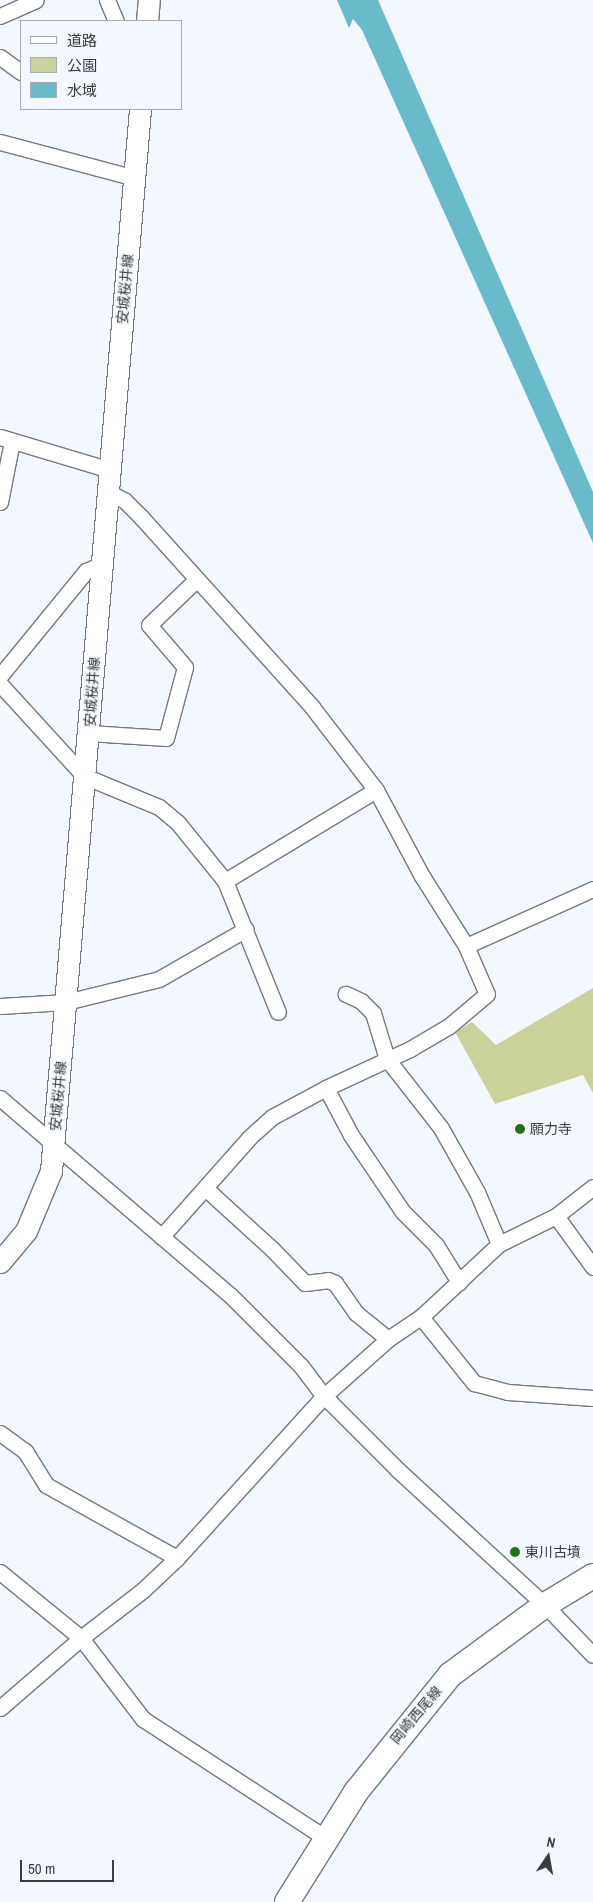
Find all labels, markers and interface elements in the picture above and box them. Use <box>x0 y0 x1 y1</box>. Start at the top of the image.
legend <box>20 20 182 110</box>
text: 道路 <box>67 30 97 51</box>
text: 公園 <box>67 55 97 76</box>
text: 水域 <box>67 80 97 101</box>
street label: 安城桜井線 <box>114 253 136 325</box>
street label: 安城桜井線 <box>81 656 103 728</box>
street label: 安城桜井線 <box>47 1060 69 1132</box>
place label: 願力寺 <box>530 1121 572 1137</box>
marker: 願力寺 <box>514 1123 526 1135</box>
place label: 東川古墳 <box>525 1544 581 1560</box>
marker: 東川古墳 <box>509 1546 521 1558</box>
street label: 岡崎西尾線 <box>387 1683 445 1747</box>
north arrow <box>523 1832 573 1882</box>
text: N <box>545 1833 557 1852</box>
scale bar <box>22 1850 116 1882</box>
text: 50 m <box>28 1858 55 1879</box>

